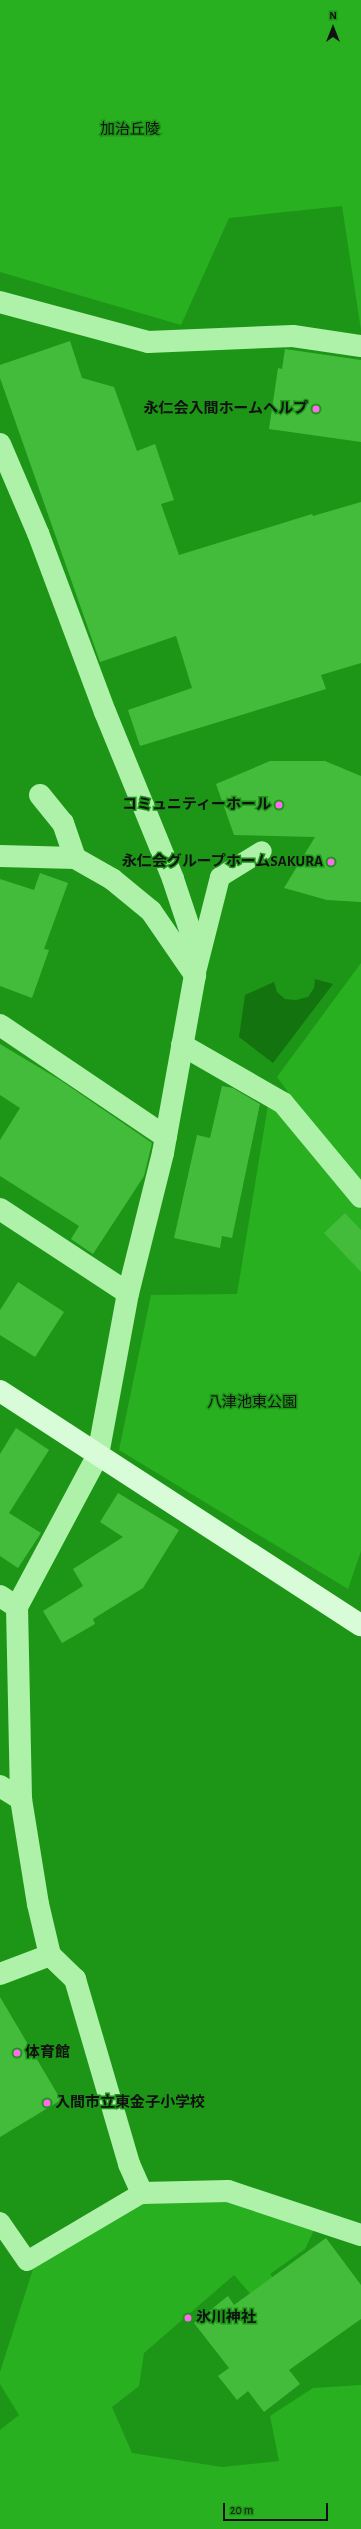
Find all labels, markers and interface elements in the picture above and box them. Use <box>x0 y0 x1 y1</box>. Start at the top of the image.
north arrow <box>313 8 353 48</box>
text: N <box>329 10 337 21</box>
park label: 加治丘陵 <box>100 121 160 139</box>
place label: 永仁会入間ホームヘルプ <box>143 400 308 418</box>
marker: 永仁会入間ホームヘルプ <box>311 404 321 414</box>
place label: コミュニティーホール <box>121 796 271 814</box>
marker: コミュニティーホール <box>274 800 284 810</box>
place label: 永仁会グループホームSAKURA <box>120 853 323 871</box>
marker: 永仁会グループホームSAKURA <box>326 857 336 867</box>
park label: 八津池東公園 <box>207 1394 297 1412</box>
place label: 体育館 <box>25 2044 70 2062</box>
marker: 体育館 <box>12 2048 22 2058</box>
place label: 入間市立東金子小学校 <box>55 2094 205 2112</box>
marker: 入間市立東金子小学校 <box>42 2098 52 2108</box>
place label: 氷川神社 <box>196 2309 256 2327</box>
marker: 氷川神社 <box>183 2313 193 2323</box>
scale bar <box>225 2495 330 2521</box>
text: 20 m <box>230 2504 253 2516</box>

